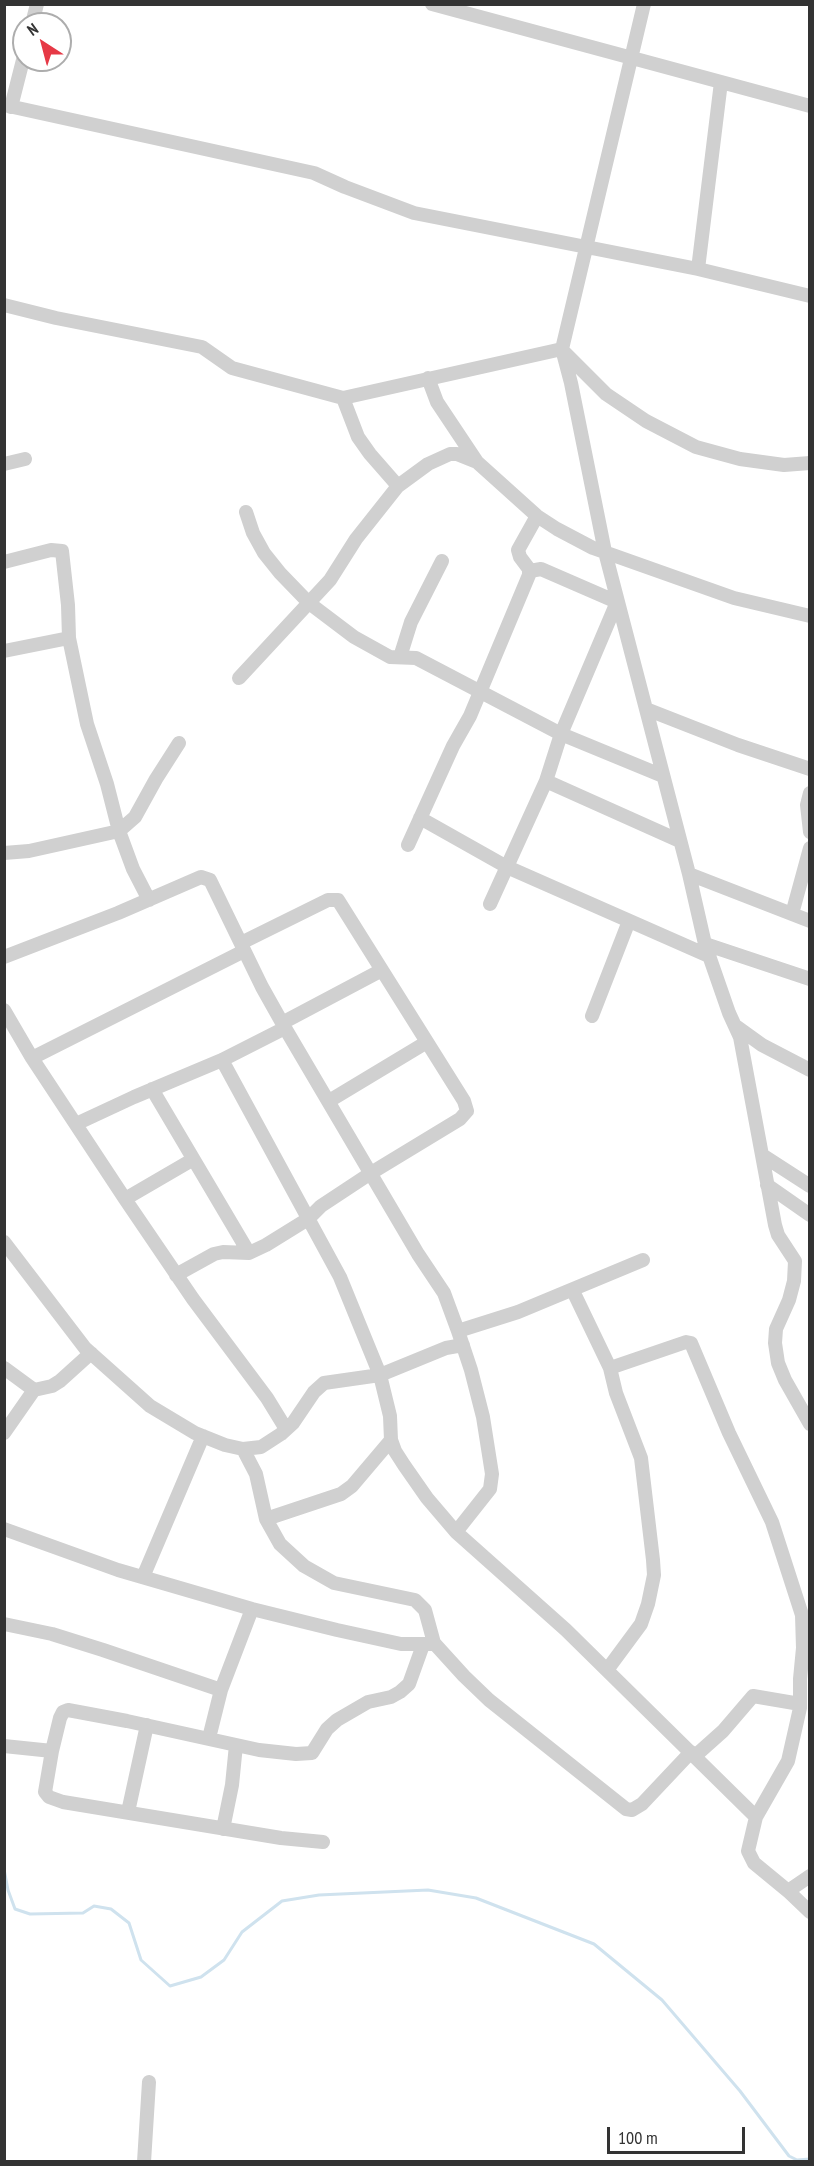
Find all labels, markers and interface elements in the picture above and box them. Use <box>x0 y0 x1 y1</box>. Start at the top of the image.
north arrow <box>12 12 72 72</box>
text: N <box>23 18 42 40</box>
scale bar <box>610 2115 748 2153</box>
text: 100 m <box>618 2126 658 2149</box>

